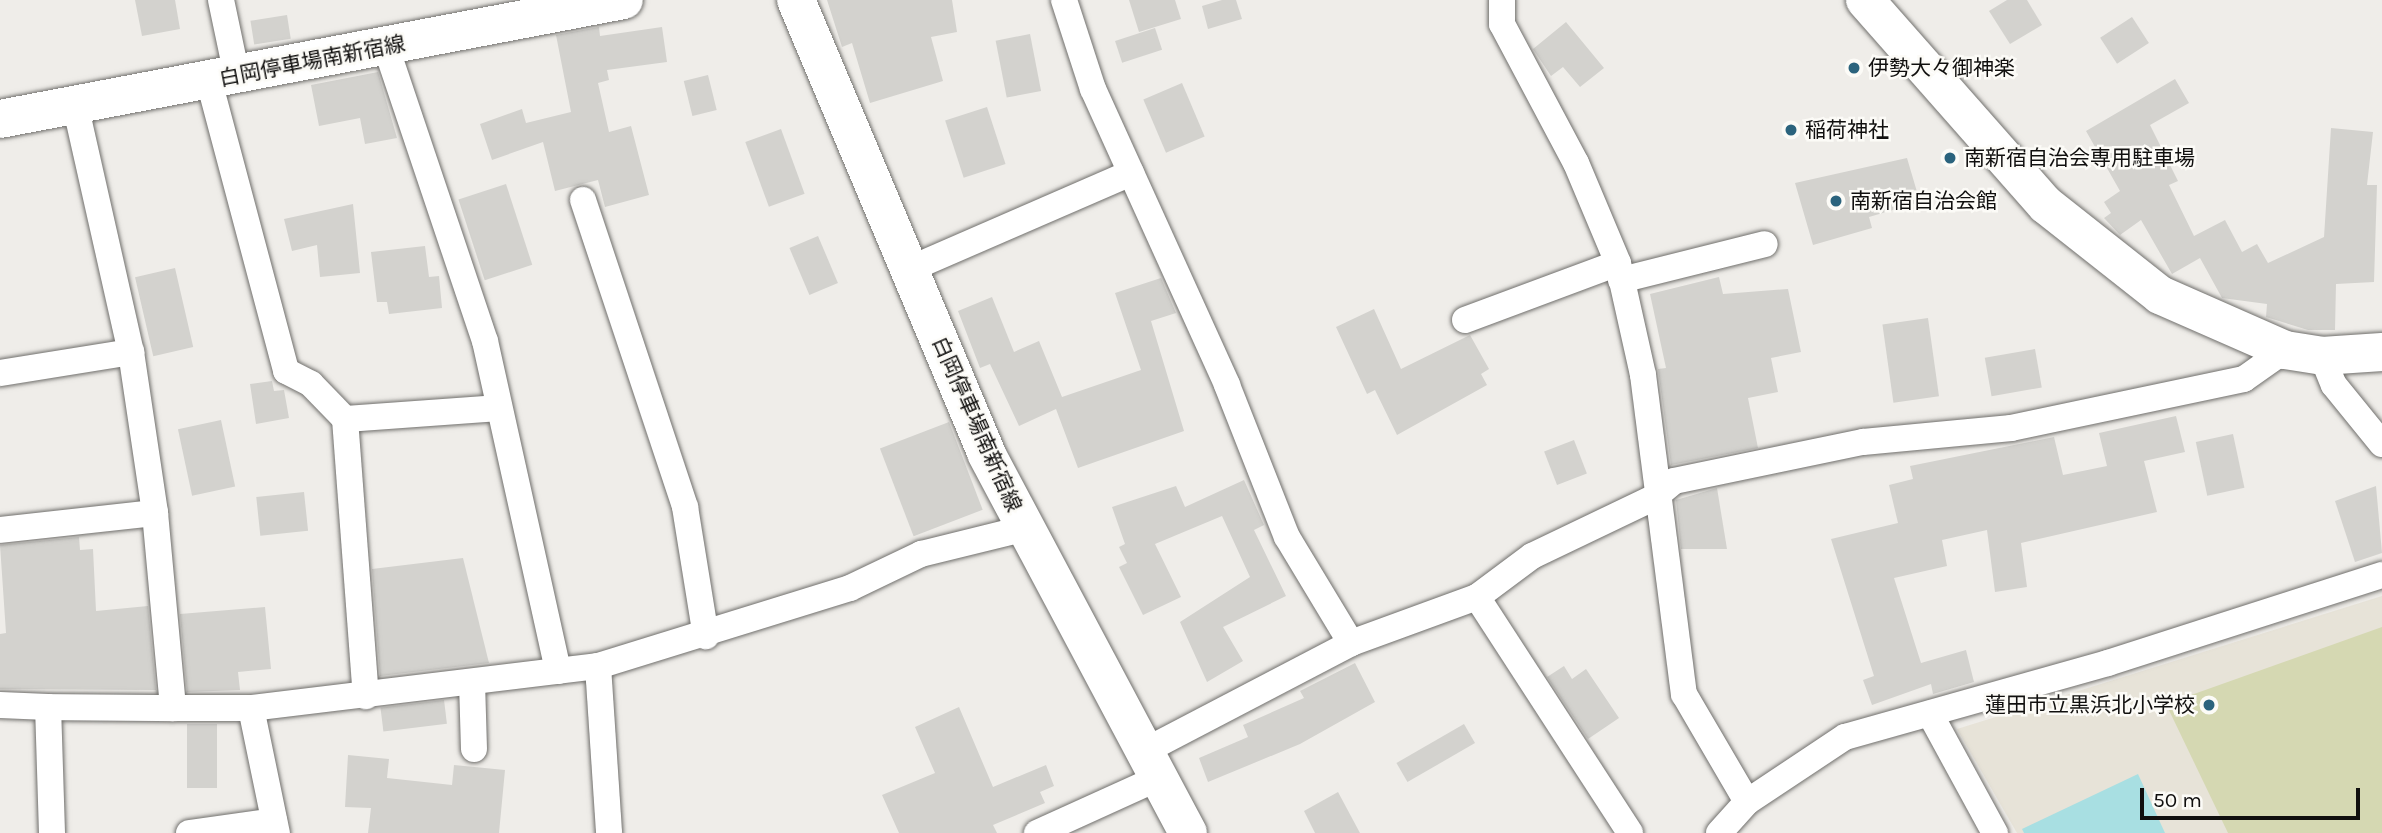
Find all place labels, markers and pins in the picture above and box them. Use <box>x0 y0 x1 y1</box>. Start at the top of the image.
place label: 伊勢大々御神楽 <box>1868 55 2015 81</box>
marker: 伊勢大々御神楽 <box>1846 60 1862 76</box>
place label: 稲荷神社 <box>1805 117 1889 143</box>
marker: 稲荷神社 <box>1783 122 1799 138</box>
place label: 南新宿自治会専用駐車場 <box>1964 145 2195 171</box>
marker: 南新宿自治会専用駐車場 <box>1942 150 1958 166</box>
place label: 南新宿自治会館 <box>1850 188 1997 214</box>
marker: 南新宿自治会館 <box>1828 193 1844 209</box>
place label: 蓮田市立黒浜北小学校 <box>1985 692 2195 718</box>
marker: 蓮田市立黒浜北小学校 <box>2201 697 2217 713</box>

